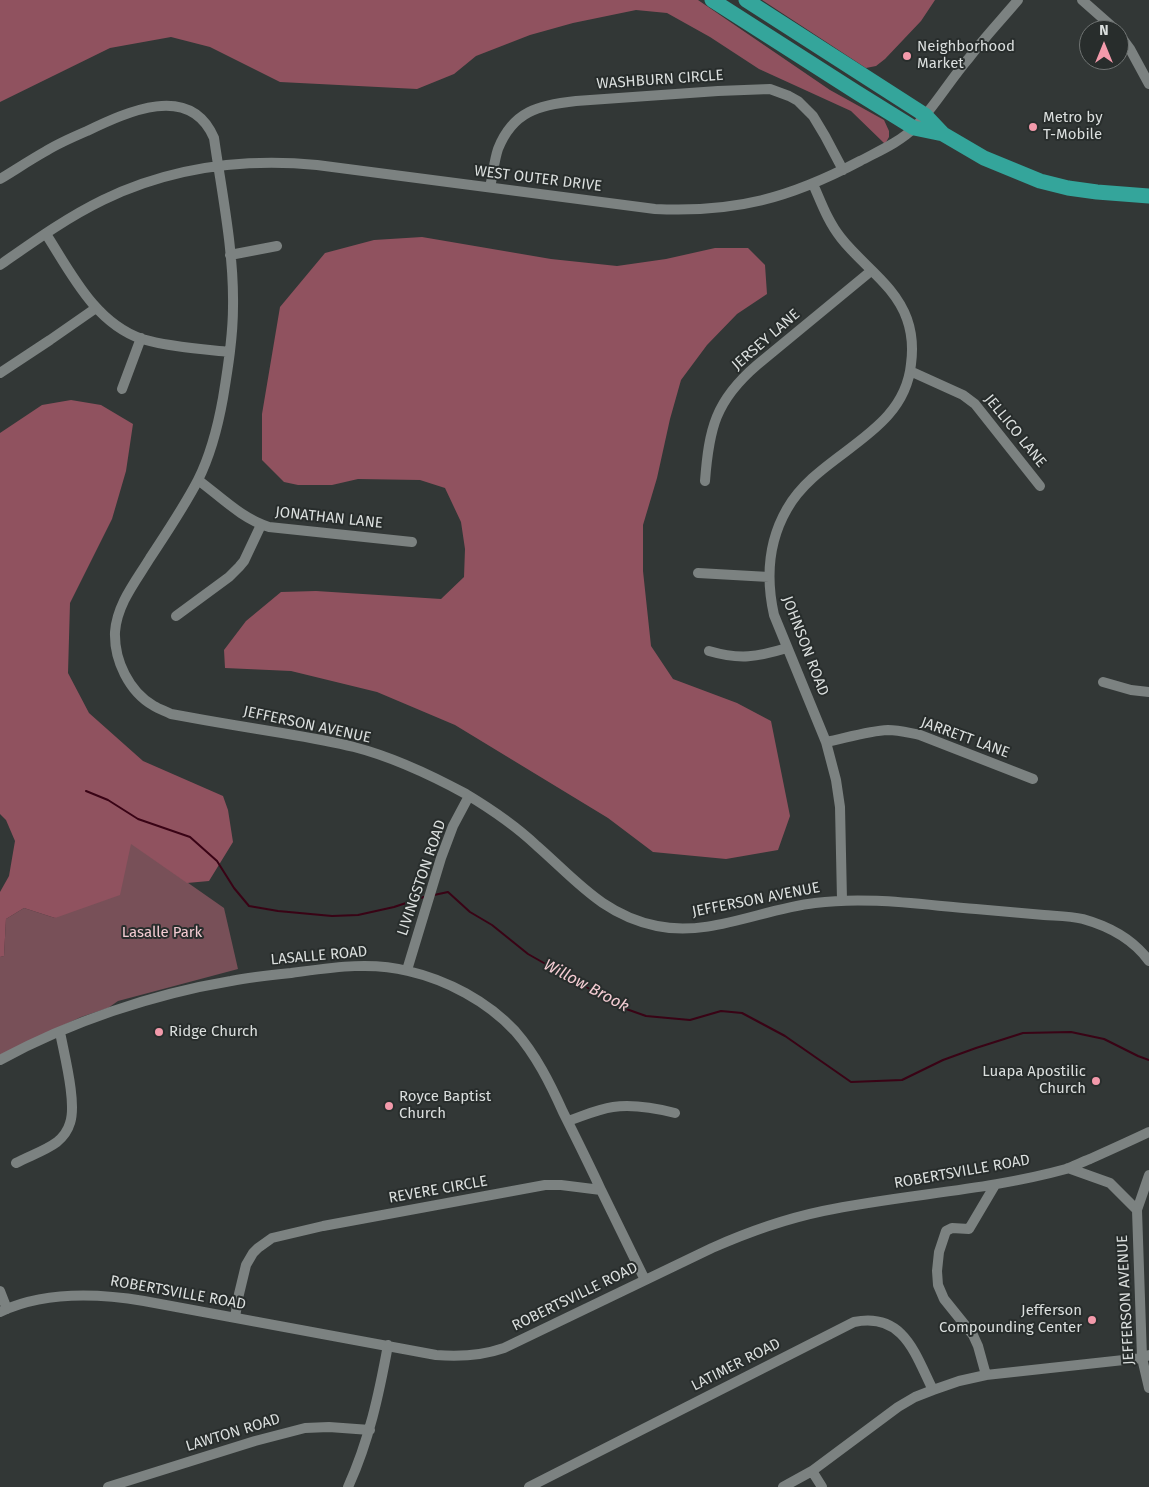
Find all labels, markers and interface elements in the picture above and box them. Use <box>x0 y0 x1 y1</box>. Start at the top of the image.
north arrow <box>1079 20 1129 70</box>
text: N <box>1099 22 1109 39</box>
place label: Neighborhood Market <box>917 38 1015 73</box>
marker: Neighborhood Market <box>901 50 913 62</box>
street label: WASHBURN CIRCLE <box>596 67 724 93</box>
place label: Metro by T-Mobile <box>1043 109 1103 144</box>
marker: Metro by T-Mobile <box>1027 121 1039 133</box>
street label: WEST OUTER DRIVE <box>473 162 603 196</box>
street label: JERSEY LANE <box>728 306 804 374</box>
street label: JELLICO LANE <box>980 391 1050 471</box>
street label: JONATHAN LANE <box>274 503 384 533</box>
street label: JOHNSON ROAD <box>778 593 832 699</box>
street label: JEFFERSON AVENUE <box>242 703 372 747</box>
street label: JARRETT LANE <box>918 714 1012 762</box>
street label: LIVINGSTON ROAD <box>394 818 450 938</box>
street label: JEFFERSON AVENUE <box>690 879 822 921</box>
park label: Lasalle Park <box>122 924 202 942</box>
street label: LASALLE ROAD <box>270 943 368 969</box>
water label: Willow Brook <box>540 955 632 1017</box>
place label: Ridge Church <box>169 1023 258 1041</box>
marker: Ridge Church <box>153 1026 165 1038</box>
place label: Luapa Apostilic Church <box>982 1063 1086 1098</box>
marker: Luapa Apostilic Church <box>1090 1075 1102 1087</box>
place label: Royce Baptist Church <box>399 1088 491 1123</box>
marker: Royce Baptist Church <box>383 1100 395 1112</box>
street label: ROBERTSVILLE ROAD <box>893 1151 1031 1193</box>
street label: REVERE CIRCLE <box>387 1172 489 1208</box>
street label: JEFFERSON AVENUE <box>1114 1235 1138 1365</box>
street label: ROBERTSVILLE ROAD <box>509 1259 641 1335</box>
street label: ROBERTSVILLE ROAD <box>109 1272 247 1314</box>
place label: Jefferson Compounding Center <box>939 1302 1082 1337</box>
marker: Jefferson Compounding Center <box>1086 1314 1098 1326</box>
street label: LATIMER ROAD <box>688 1335 784 1395</box>
street label: LAWTON ROAD <box>184 1410 282 1456</box>

